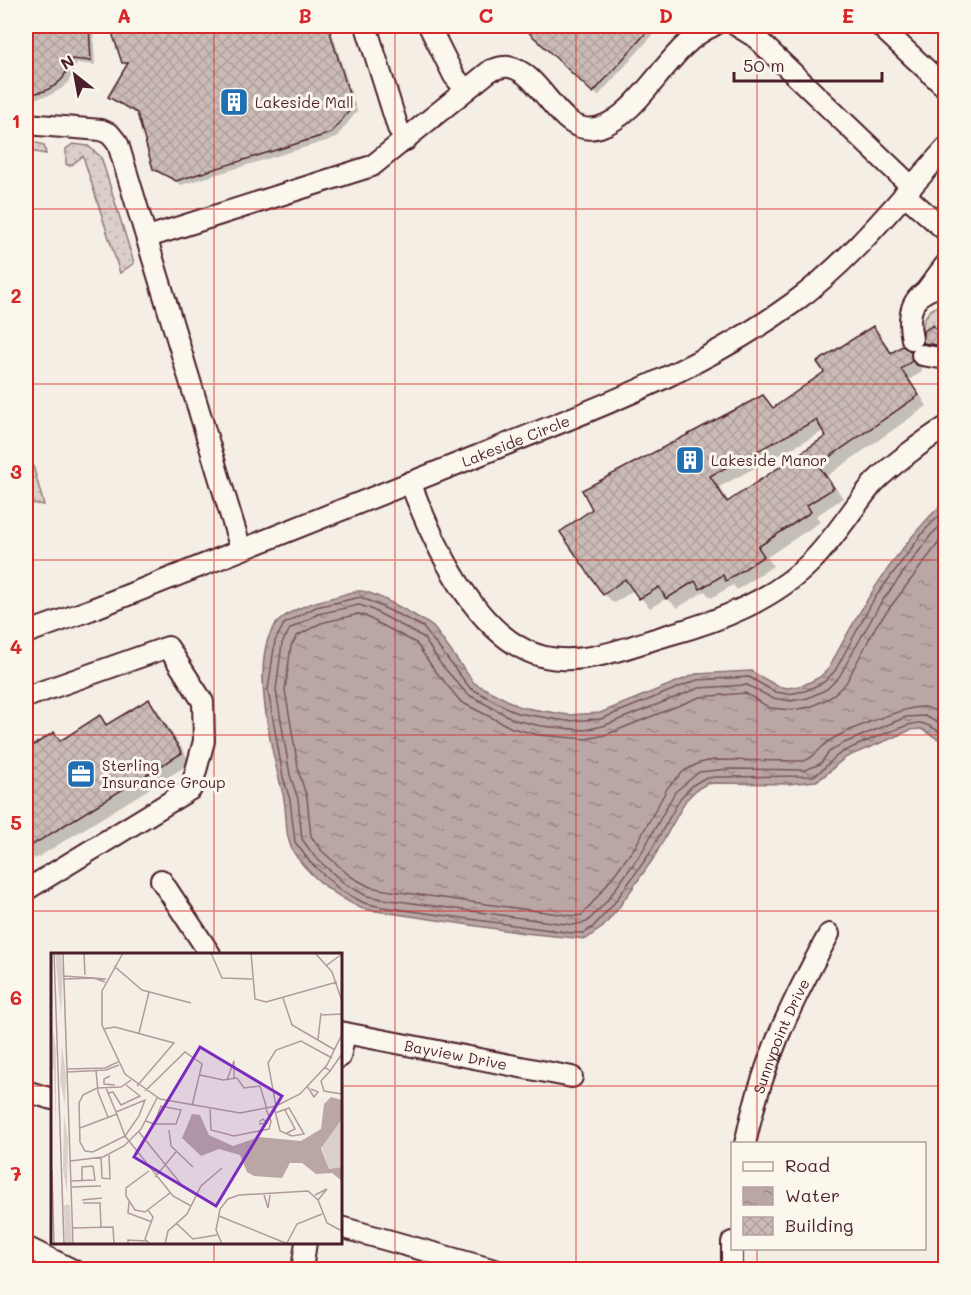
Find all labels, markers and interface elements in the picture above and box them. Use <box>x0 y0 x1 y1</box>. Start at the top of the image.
text: A <box>117 2 131 28</box>
text: B <box>298 2 312 28</box>
text: C <box>479 2 494 28</box>
text: D <box>659 2 673 28</box>
text: E <box>842 2 854 28</box>
north arrow <box>45 45 105 105</box>
scale bar <box>734 45 882 83</box>
text: N <box>56 50 78 74</box>
text: 50 m <box>743 53 785 77</box>
building icon: Lakeside Mall <box>218 86 250 118</box>
place label: Lakeside Mall <box>255 92 354 112</box>
text: 1 <box>12 107 20 133</box>
text: 2 <box>10 282 22 308</box>
street label: Lakeside Circle <box>459 410 573 471</box>
building icon: Lakeside Manor <box>674 444 706 476</box>
place label: Lakeside Manor <box>711 450 827 470</box>
text: 3 <box>10 458 22 484</box>
text: 4 <box>10 633 23 659</box>
place label: Sterling Insurance Group <box>102 755 225 792</box>
office icon: Sterling Insurance Group <box>65 758 97 790</box>
text: 5 <box>10 809 22 835</box>
inset map <box>51 953 342 1244</box>
street label: Sunnypoint Drive <box>748 975 814 1096</box>
text: 6 <box>10 984 22 1010</box>
street label: Bayview Drive <box>403 1035 509 1074</box>
legend <box>731 1142 926 1250</box>
text: Road <box>785 1153 830 1177</box>
text: 7 <box>10 1160 22 1186</box>
text: Water <box>785 1183 840 1207</box>
text: Building <box>785 1213 853 1237</box>

